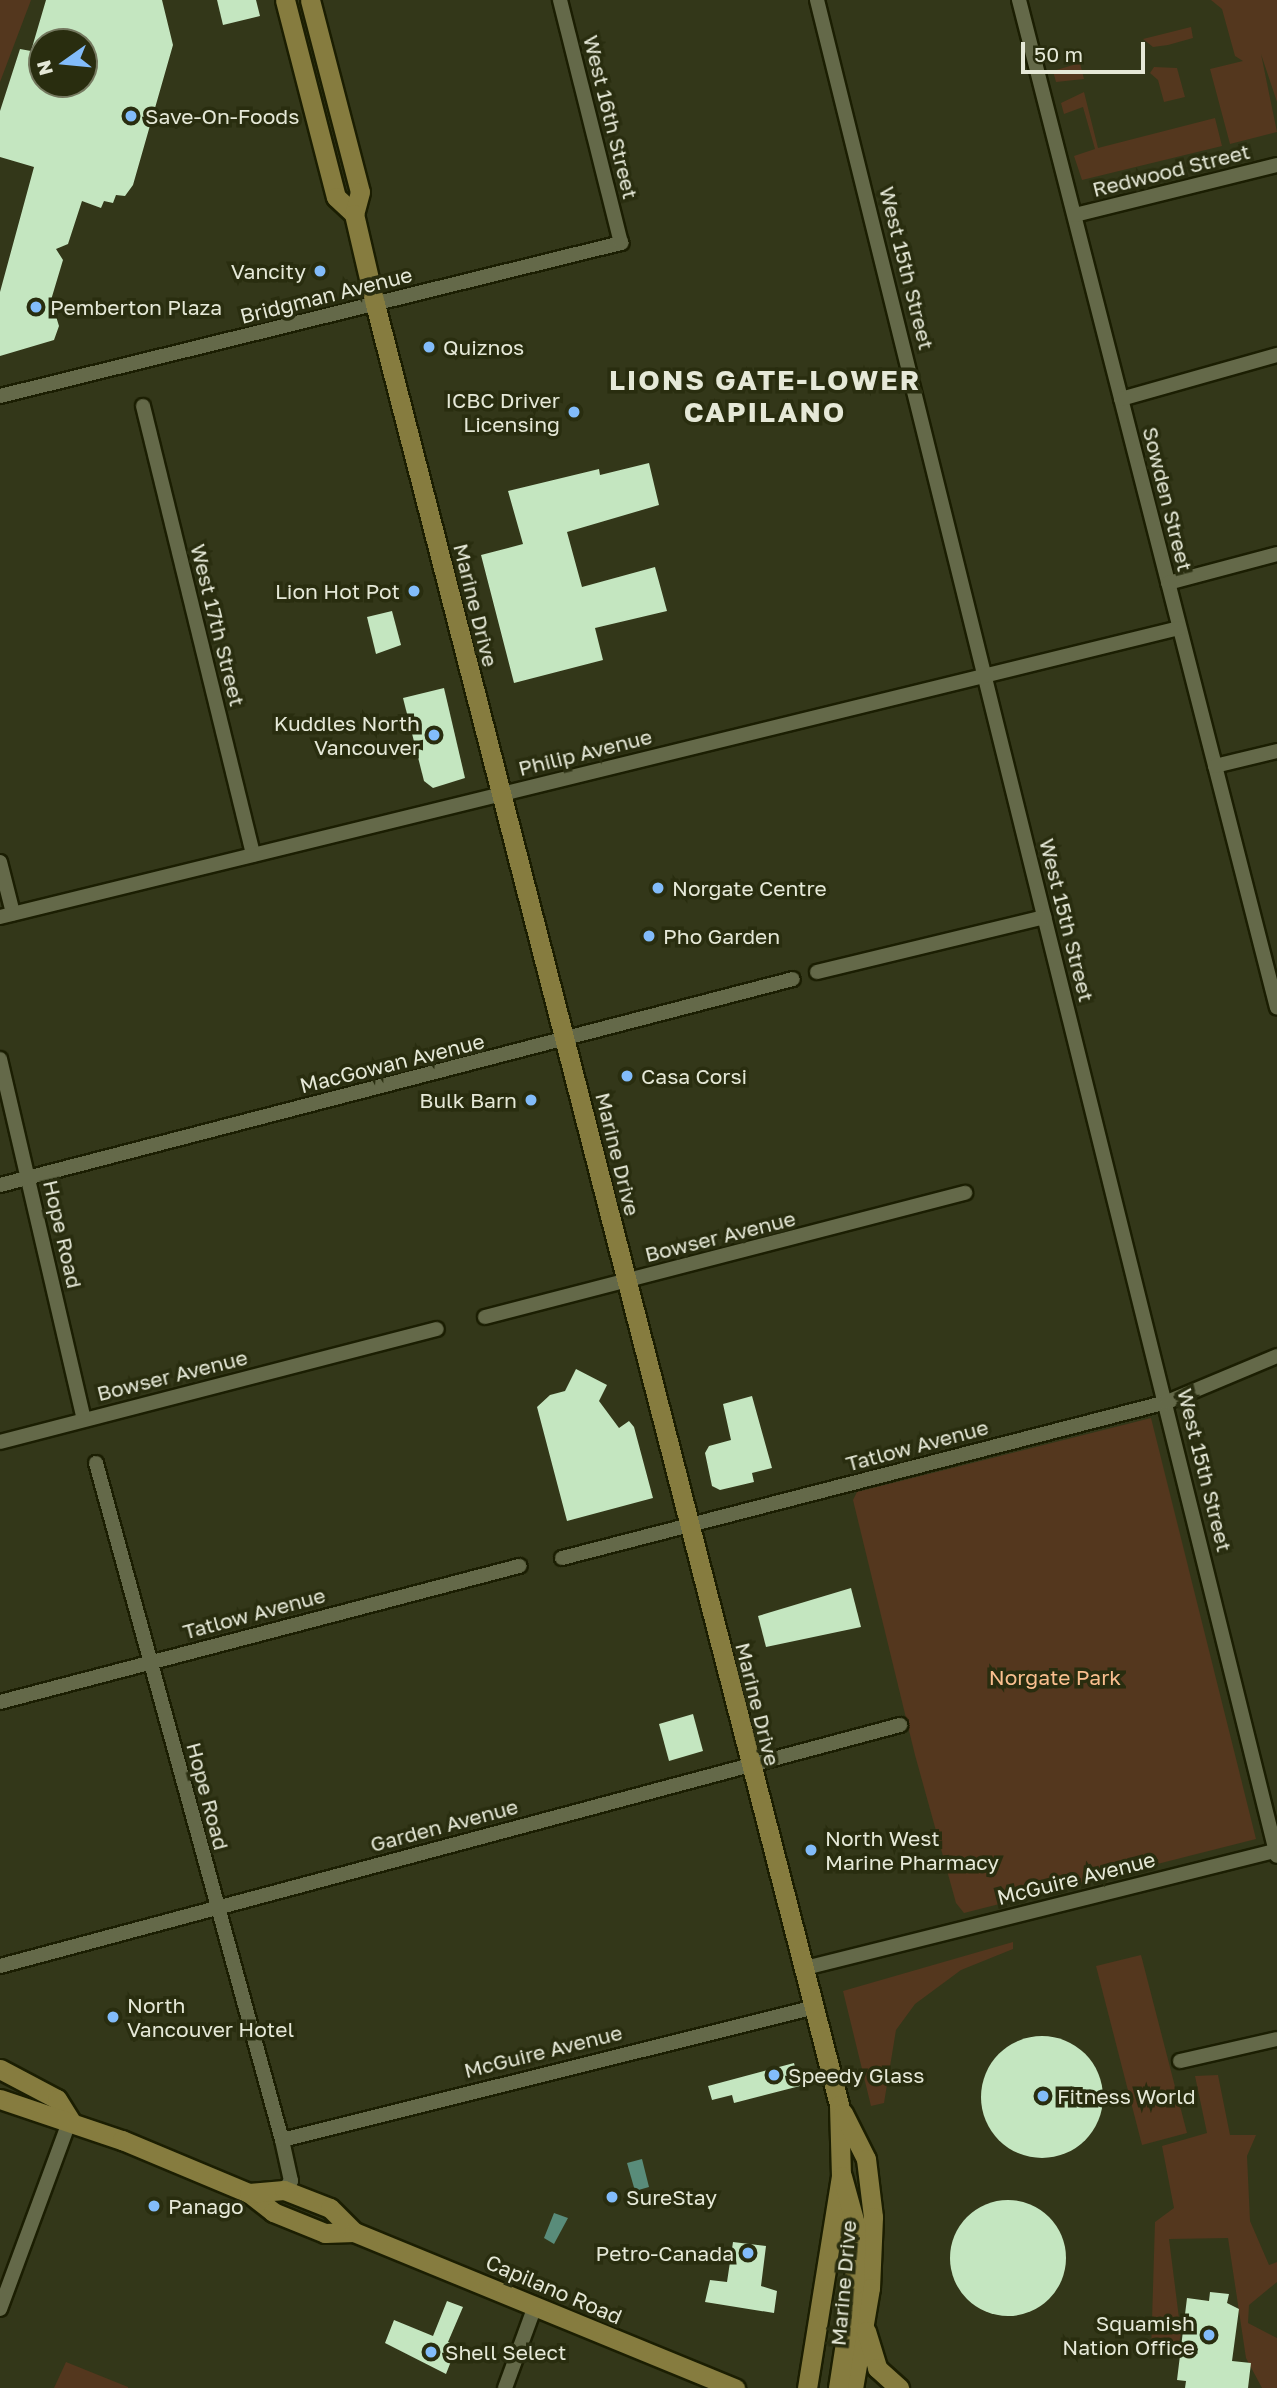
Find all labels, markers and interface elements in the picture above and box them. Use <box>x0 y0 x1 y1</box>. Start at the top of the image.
north arrow <box>28 28 98 98</box>
scale bar <box>1025 28 1149 72</box>
street label: West 16th Street <box>578 32 644 202</box>
text: 50 m <box>1034 41 1083 67</box>
text: N <box>31 58 57 78</box>
place label: Save-On-Foods <box>145 103 299 129</box>
marker: Save-On-Foods <box>123 108 139 124</box>
street label: Redwood Street <box>1090 138 1252 202</box>
street label: West 15th Street <box>875 184 939 352</box>
place label: Vancity <box>231 258 306 284</box>
street label: Bridgman Avenue <box>237 261 415 329</box>
marker: Vancity <box>312 263 328 279</box>
place label: Pemberton Plaza <box>50 294 222 320</box>
marker: Pemberton Plaza <box>28 299 44 315</box>
place label: Quiznos <box>443 334 524 360</box>
marker: Quiznos <box>421 339 437 355</box>
district label: LIONS GATE-LOWER CAPILANO <box>611 363 919 429</box>
place label: ICBC Driver Licensing <box>445 387 560 437</box>
marker: ICBC Driver Licensing <box>566 404 582 420</box>
street label: Sowden Street <box>1138 424 1198 574</box>
street label: West 17th Street <box>186 541 250 709</box>
street label: Marine Drive <box>449 541 503 669</box>
place label: Lion Hot Pot <box>275 578 400 604</box>
marker: Lion Hot Pot <box>406 583 422 599</box>
place label: Kuddles North Vancouver <box>274 710 420 760</box>
street label: Philip Avenue <box>516 723 654 781</box>
marker: Kuddles North Vancouver <box>426 727 442 743</box>
street label: West 15th Street <box>1035 836 1099 1004</box>
place label: Norgate Centre <box>672 875 827 901</box>
marker: Norgate Centre <box>650 880 666 896</box>
place label: Pho Garden <box>663 923 780 949</box>
marker: Pho Garden <box>641 928 657 944</box>
street label: MacGowan Avenue <box>297 1028 487 1098</box>
place label: Casa Corsi <box>641 1063 747 1089</box>
marker: Casa Corsi <box>619 1068 635 1084</box>
place label: Bulk Barn <box>419 1087 517 1113</box>
street label: Marine Drive <box>591 1090 645 1218</box>
marker: Bulk Barn <box>523 1092 539 1108</box>
street label: Hope Road <box>38 1177 88 1291</box>
street label: Bowser Avenue <box>642 1205 798 1267</box>
street label: Bowser Avenue <box>94 1344 250 1406</box>
street label: West 15th Street <box>1173 1386 1237 1554</box>
street label: Tatlow Avenue <box>843 1414 991 1476</box>
street label: Tatlow Avenue <box>180 1582 328 1644</box>
street label: Marine Drive <box>731 1640 785 1768</box>
park label: Norgate Park <box>989 1664 1121 1690</box>
street label: Hope Road <box>182 1739 234 1853</box>
street label: Garden Avenue <box>367 1793 521 1857</box>
place label: North West Marine Pharmacy <box>825 1825 999 1875</box>
marker: North West Marine Pharmacy <box>803 1842 819 1858</box>
street label: McGuire Avenue <box>994 1846 1158 1910</box>
place label: North Vancouver Hotel <box>127 1992 294 2042</box>
marker: North Vancouver Hotel <box>105 2009 121 2025</box>
street label: McGuire Avenue <box>461 2019 625 2083</box>
place label: Speedy Glass <box>788 2062 924 2088</box>
marker: Speedy Glass <box>766 2067 782 2083</box>
place label: Fitness World <box>1057 2083 1196 2109</box>
marker: Fitness World <box>1035 2088 1051 2104</box>
place label: SureStay <box>626 2184 717 2210</box>
marker: SureStay <box>604 2189 620 2205</box>
place label: Panago <box>168 2193 244 2219</box>
marker: Panago <box>146 2198 162 2214</box>
street label: Marine Drive <box>825 2219 861 2347</box>
place label: Petro-Canada <box>596 2240 734 2266</box>
marker: Petro-Canada <box>740 2245 756 2261</box>
street label: Capilano Road <box>482 2249 626 2329</box>
place label: Squamish Nation Office <box>1062 2310 1195 2360</box>
marker: Squamish Nation Office <box>1201 2327 1217 2343</box>
place label: Shell Select <box>445 2339 566 2365</box>
marker: Shell Select <box>423 2344 439 2360</box>

